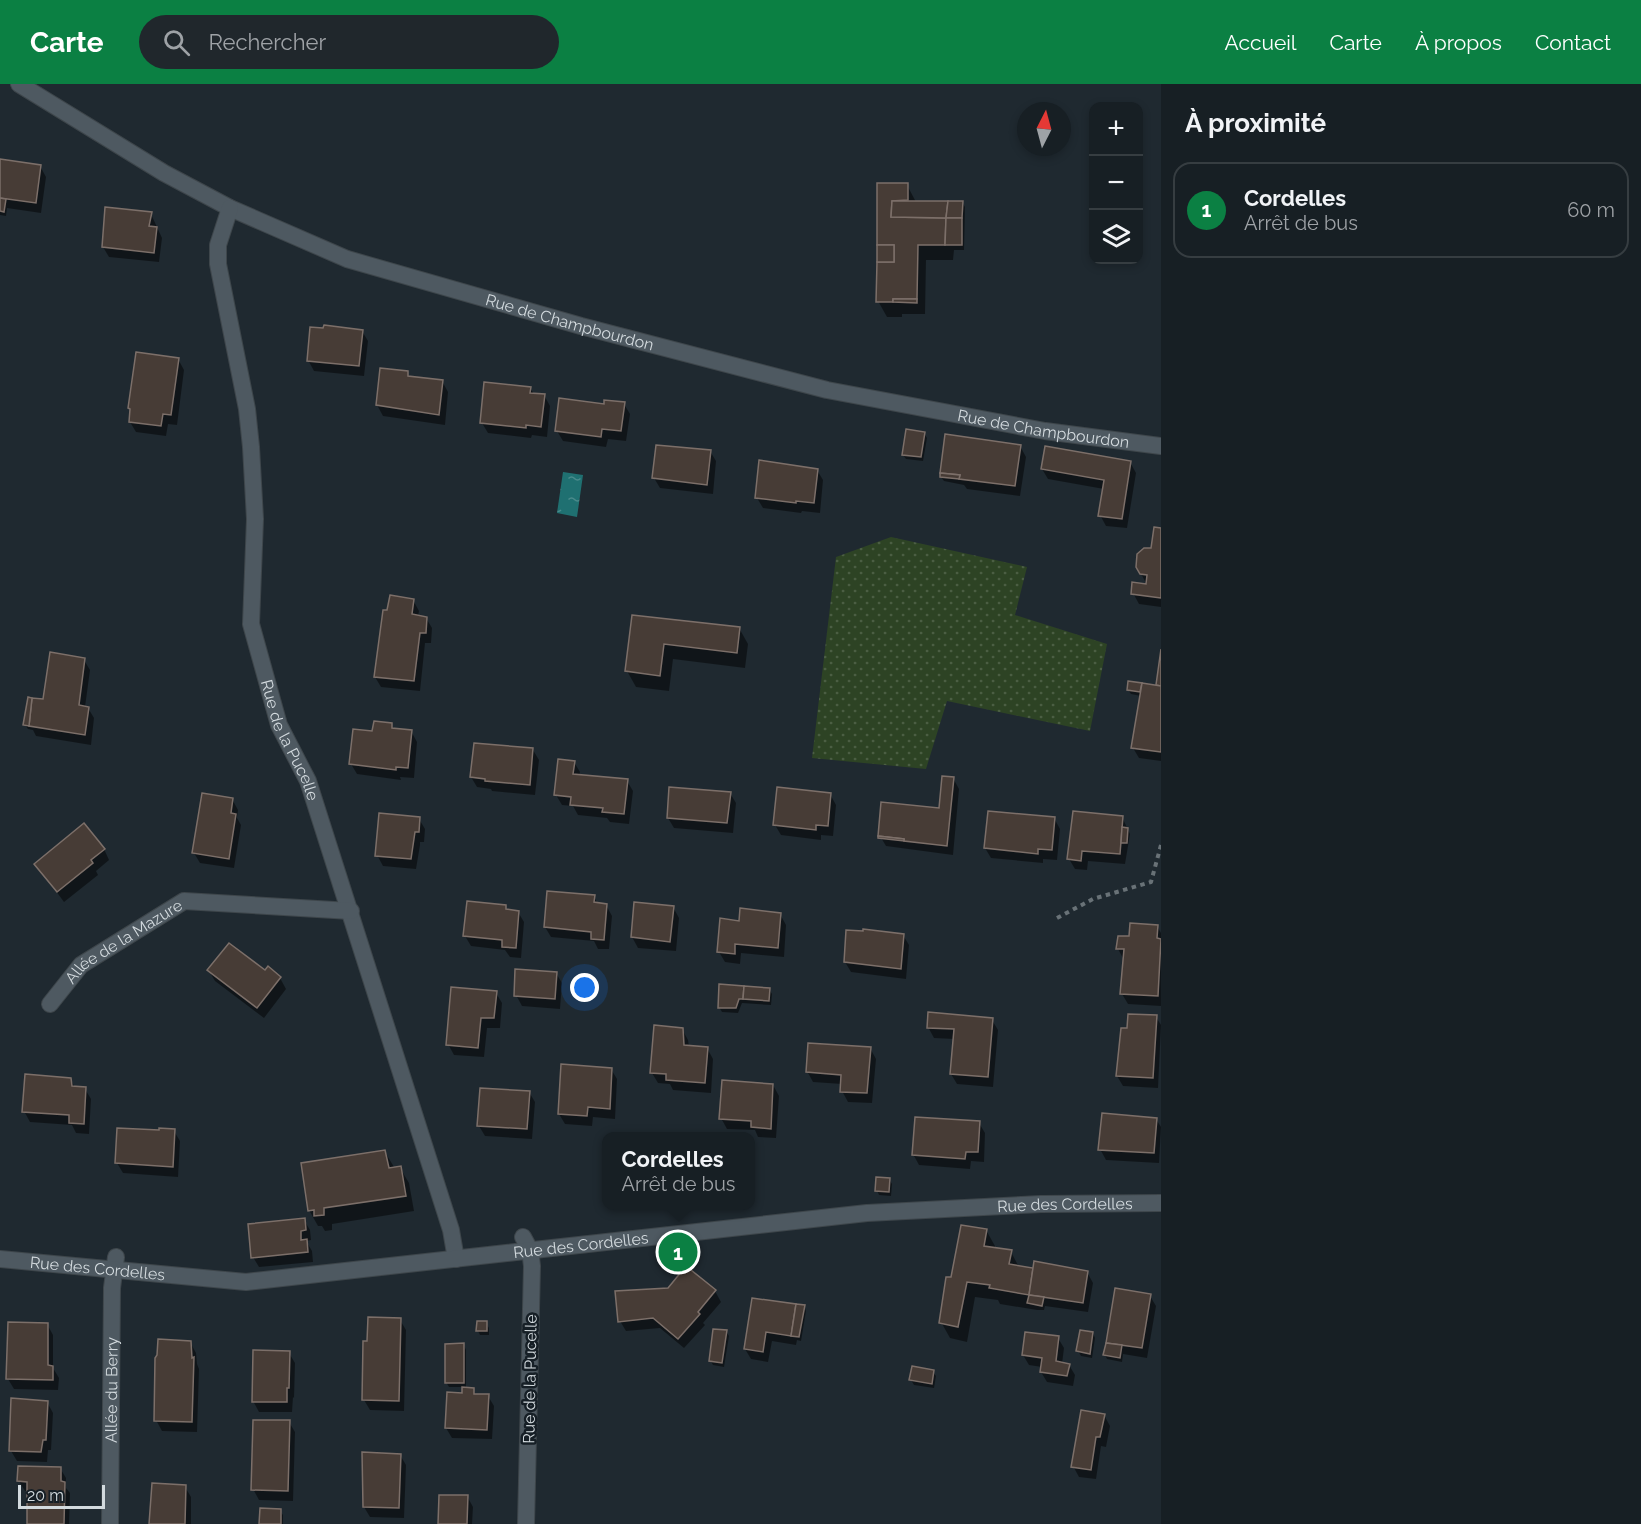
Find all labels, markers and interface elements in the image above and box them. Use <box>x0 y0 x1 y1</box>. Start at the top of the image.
search box <box>139 15 559 69</box>
text: Carte <box>30 26 103 59</box>
icon: search <box>160 26 193 59</box>
text: Rechercher <box>208 29 326 55</box>
text: Accueil <box>1225 30 1297 55</box>
text: Carte <box>1330 30 1382 55</box>
text: À propos <box>1415 30 1502 55</box>
text: Contact <box>1535 30 1611 55</box>
north arrow <box>1017 102 1071 156</box>
map controls <box>1089 102 1143 264</box>
button: + <box>1089 102 1143 156</box>
text: À proximité <box>1185 108 1326 138</box>
button: − <box>1089 156 1143 210</box>
text: Cordelles <box>1244 185 1346 211</box>
text: 1 <box>1202 198 1211 222</box>
text: 60 m <box>1567 198 1615 222</box>
button: layers <box>1089 210 1143 264</box>
text: Arrêt de bus <box>1244 211 1358 235</box>
street label: Rue de Champbourdon <box>484 290 656 354</box>
street label: Rue de Champbourdon <box>956 405 1130 451</box>
street label: Rue de la Pucelle <box>257 677 323 803</box>
street label: Allée de la Mazure <box>61 895 186 987</box>
your location <box>570 973 599 1002</box>
popup <box>602 1132 755 1210</box>
text: Cordelles <box>622 1146 724 1172</box>
text: Arrêt de bus <box>622 1172 735 1196</box>
street label: Rue des Cordelles <box>997 1194 1133 1216</box>
street label: Rue des Cordelles <box>512 1228 650 1262</box>
pin: 1 <box>658 1230 698 1274</box>
street label: Rue des Cordelles <box>29 1252 166 1284</box>
street label: Rue de la Pucelle <box>519 1314 541 1444</box>
street label: Allée du Berry <box>101 1337 121 1443</box>
scale bar <box>18 1482 105 1510</box>
text: 20 m <box>27 1486 64 1505</box>

